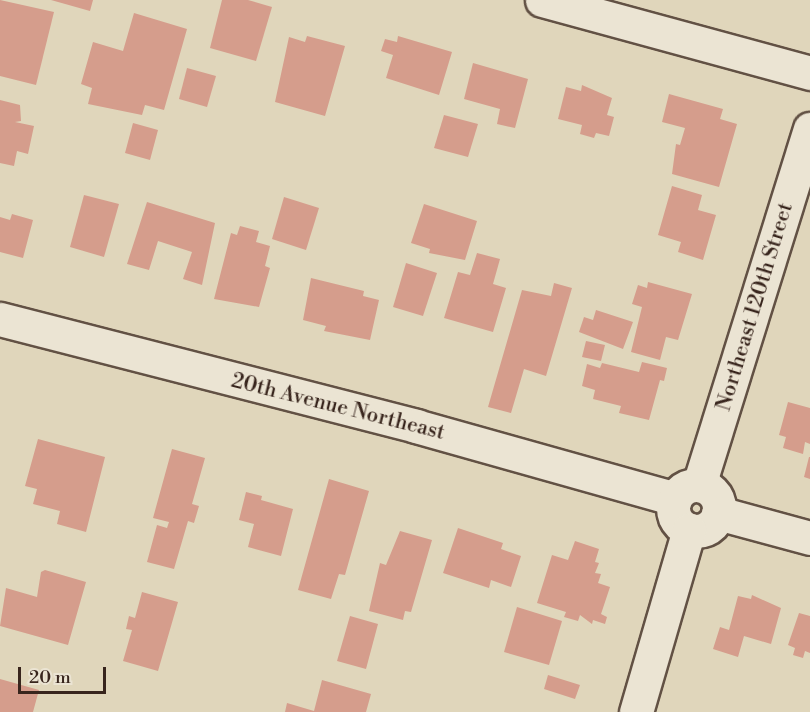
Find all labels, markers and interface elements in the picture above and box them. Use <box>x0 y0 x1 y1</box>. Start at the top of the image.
street label: Northeast 120th Street <box>711 200 799 414</box>
street label: 20th Avenue Northeast <box>229 368 447 446</box>
scale bar <box>21 655 110 693</box>
text: 20 m <box>29 666 71 689</box>

